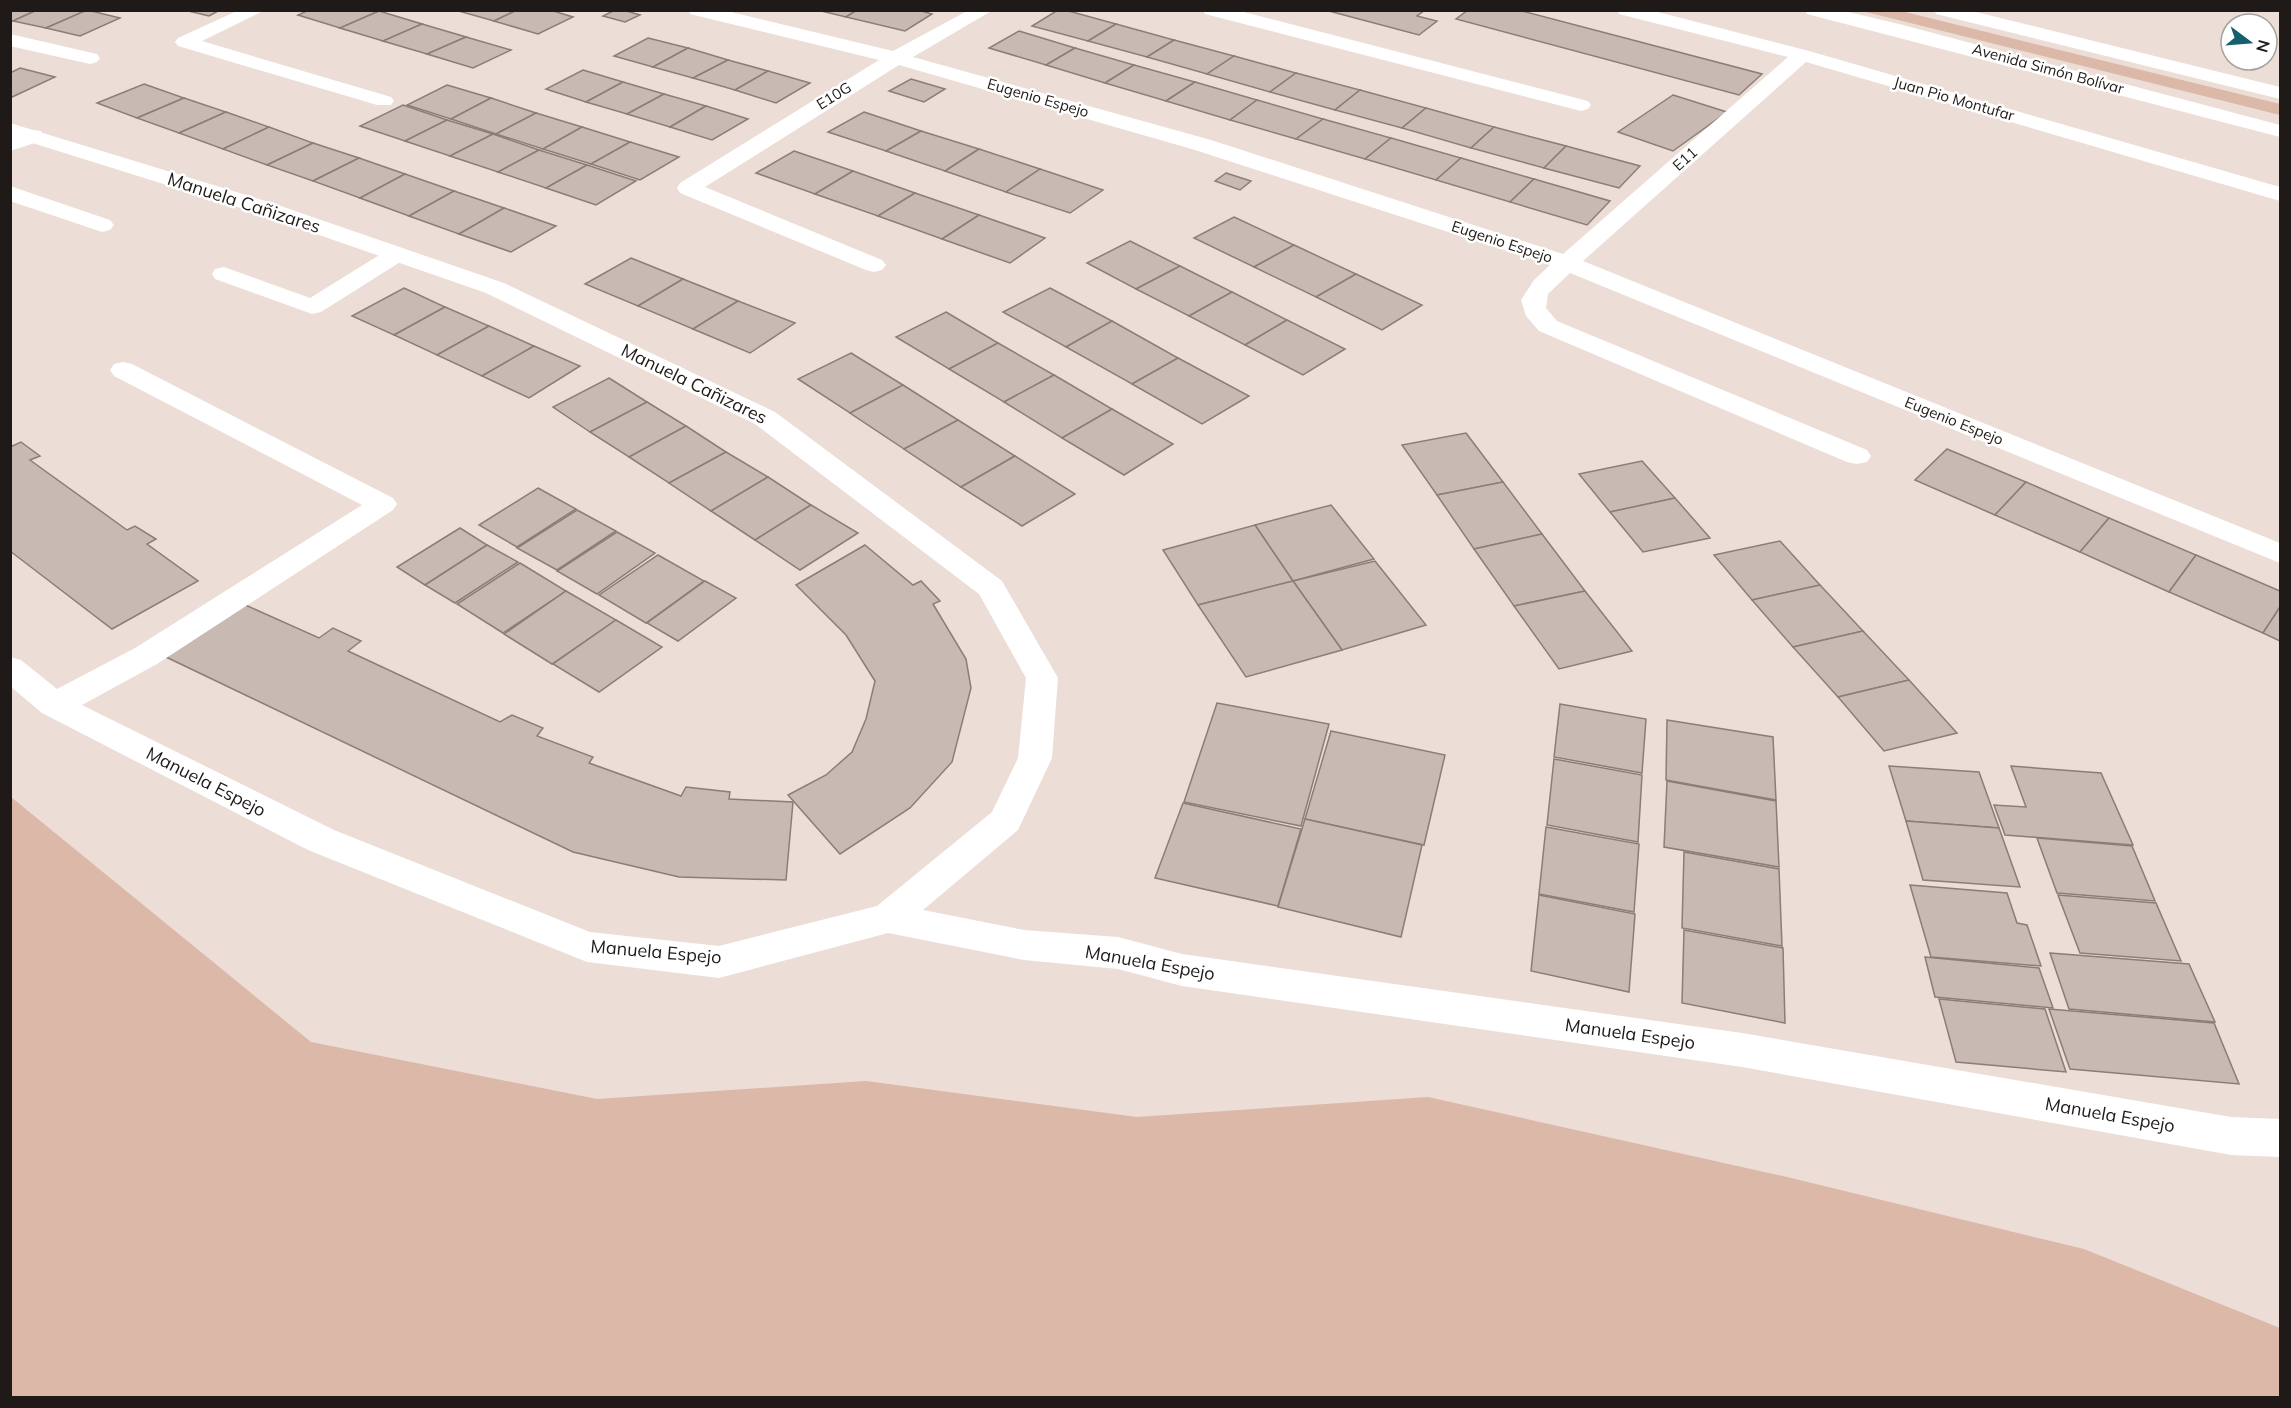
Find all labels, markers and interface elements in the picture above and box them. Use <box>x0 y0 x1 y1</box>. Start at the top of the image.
north arrow <box>2219 12 2279 72</box>
text: N <box>2252 38 2275 55</box>
street label: Avenida Simón Bolívar <box>1970 39 2127 98</box>
street label: Juan Pio Montufar <box>1892 72 2017 125</box>
street label: Eugenio Espejo <box>985 74 1091 121</box>
street label: E10G <box>813 78 855 114</box>
street label: E11 <box>1668 143 1701 175</box>
street label: Manuela Cañizares <box>165 167 324 238</box>
street label: Eugenio Espejo <box>1449 216 1555 267</box>
street label: Manuela Cañizares <box>617 338 771 429</box>
street label: Eugenio Espejo <box>1902 392 2006 449</box>
street label: Manuela Espejo <box>143 742 270 822</box>
street label: Manuela Espejo <box>590 934 722 969</box>
street label: Manuela Espejo <box>1083 940 1217 985</box>
street label: Manuela Espejo <box>1563 1013 1697 1054</box>
street label: Manuela Espejo <box>2043 1092 2177 1137</box>

